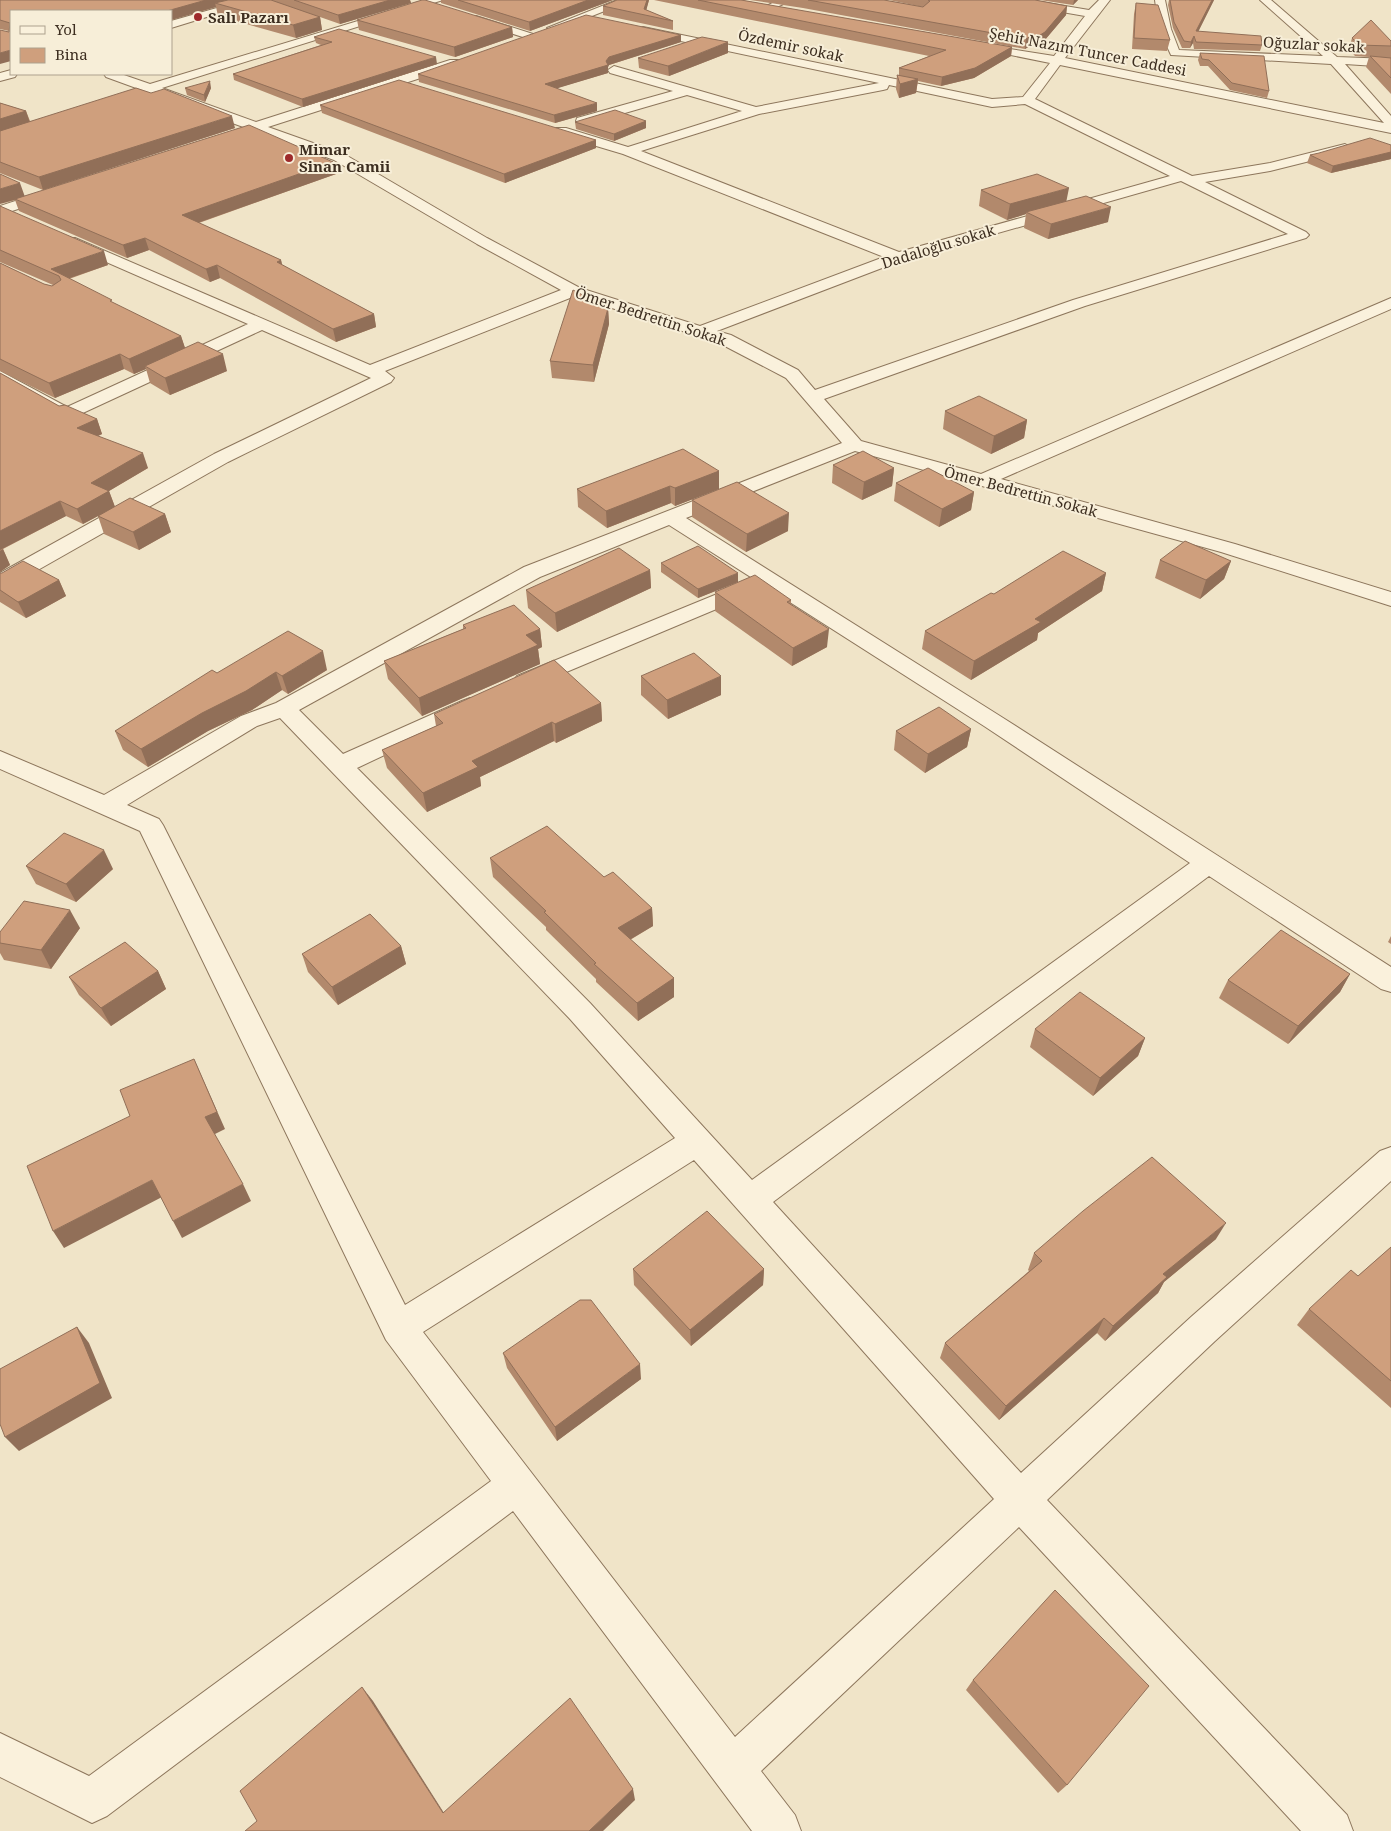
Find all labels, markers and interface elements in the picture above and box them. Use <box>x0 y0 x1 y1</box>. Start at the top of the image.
place label: Salı Pazarı <box>208 7 289 27</box>
legend <box>10 10 172 75</box>
marker: Salı Pazarı <box>192 11 204 23</box>
text: Yol <box>54 19 77 39</box>
street label: Şehit Nazım Tuncer Caddesi <box>988 22 1189 80</box>
street label: Özdemir sokak <box>736 24 846 66</box>
street label: Oğuzlar sokak <box>1263 31 1366 57</box>
text: Bina <box>55 44 88 64</box>
place label: Mimar Sinan Camii <box>299 139 391 176</box>
marker: Mimar Sinan Camii <box>283 152 295 164</box>
street label: Dadaloğlu sokak <box>879 219 997 273</box>
street label: Ömer Bedrettin Sokak <box>573 282 730 350</box>
street label: Ömer Bedrettin Sokak <box>942 461 1100 521</box>

